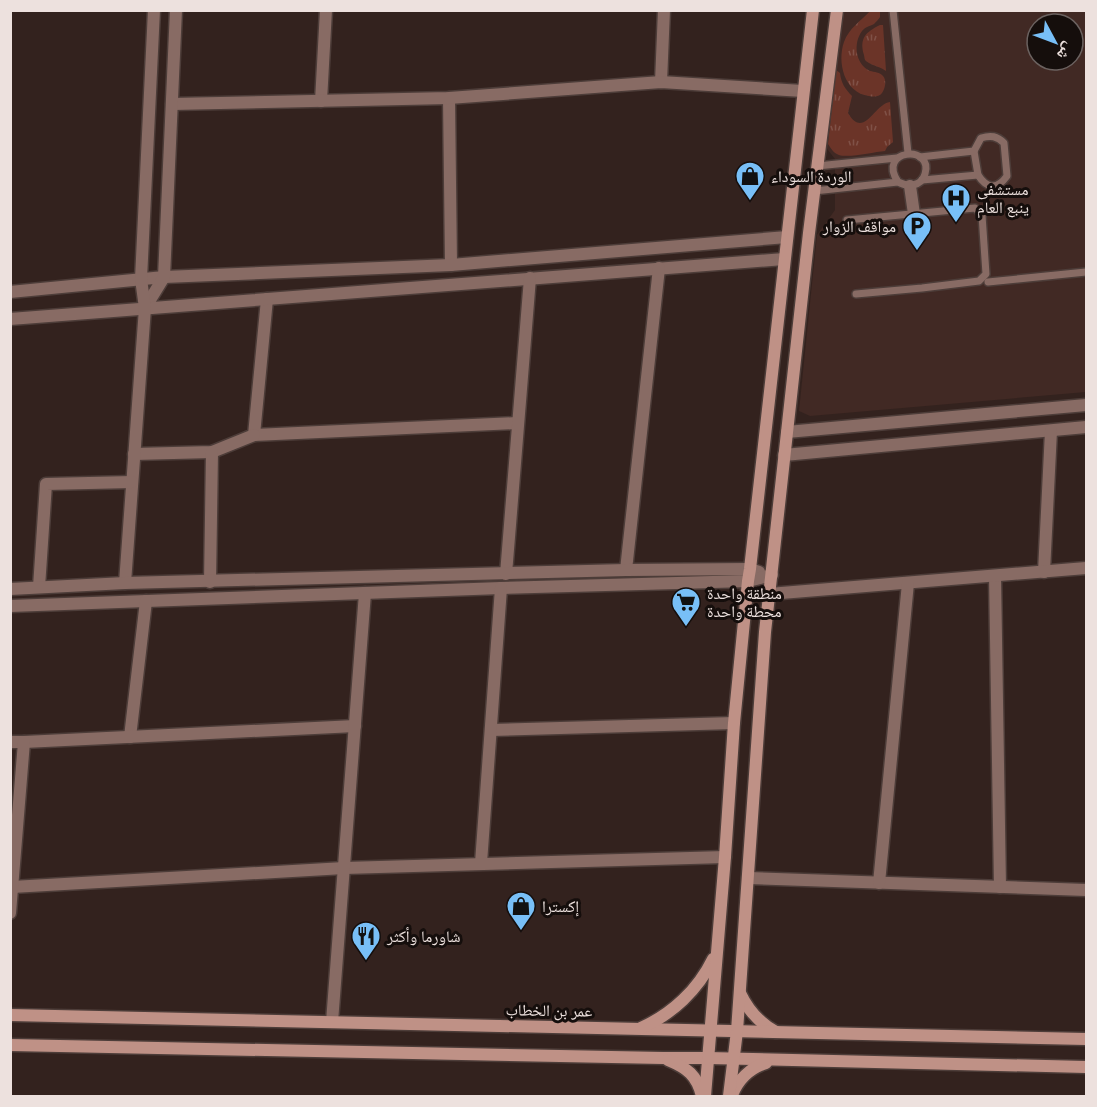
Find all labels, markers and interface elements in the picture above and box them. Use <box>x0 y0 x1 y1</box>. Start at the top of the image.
north arrow <box>1025 12 1085 72</box>
text: ش <box>1053 39 1079 65</box>
shop icon: الوردة السوداء <box>734 160 766 202</box>
place label: الوردة السوداء <box>771 166 852 186</box>
place label: مستشفى ينبع العام <box>977 179 1029 218</box>
hospital icon: مستشفى ينبع العام <box>940 182 972 224</box>
parking icon: مواقف الزوار <box>901 210 933 252</box>
place label: مواقف الزوار <box>822 216 896 236</box>
place label: منطقة واحدة محطة واحدة <box>707 583 782 621</box>
supermarket icon: منطقة واحدة محطة واحدة <box>670 586 702 628</box>
shop icon: إكسترا <box>505 890 537 932</box>
place label: إكسترا <box>542 896 579 917</box>
restaurant icon: شاورما وأكثر <box>350 920 382 962</box>
place label: شاورما وأكثر <box>386 926 461 946</box>
street label: عمر بن الخطاب <box>505 999 593 1022</box>

